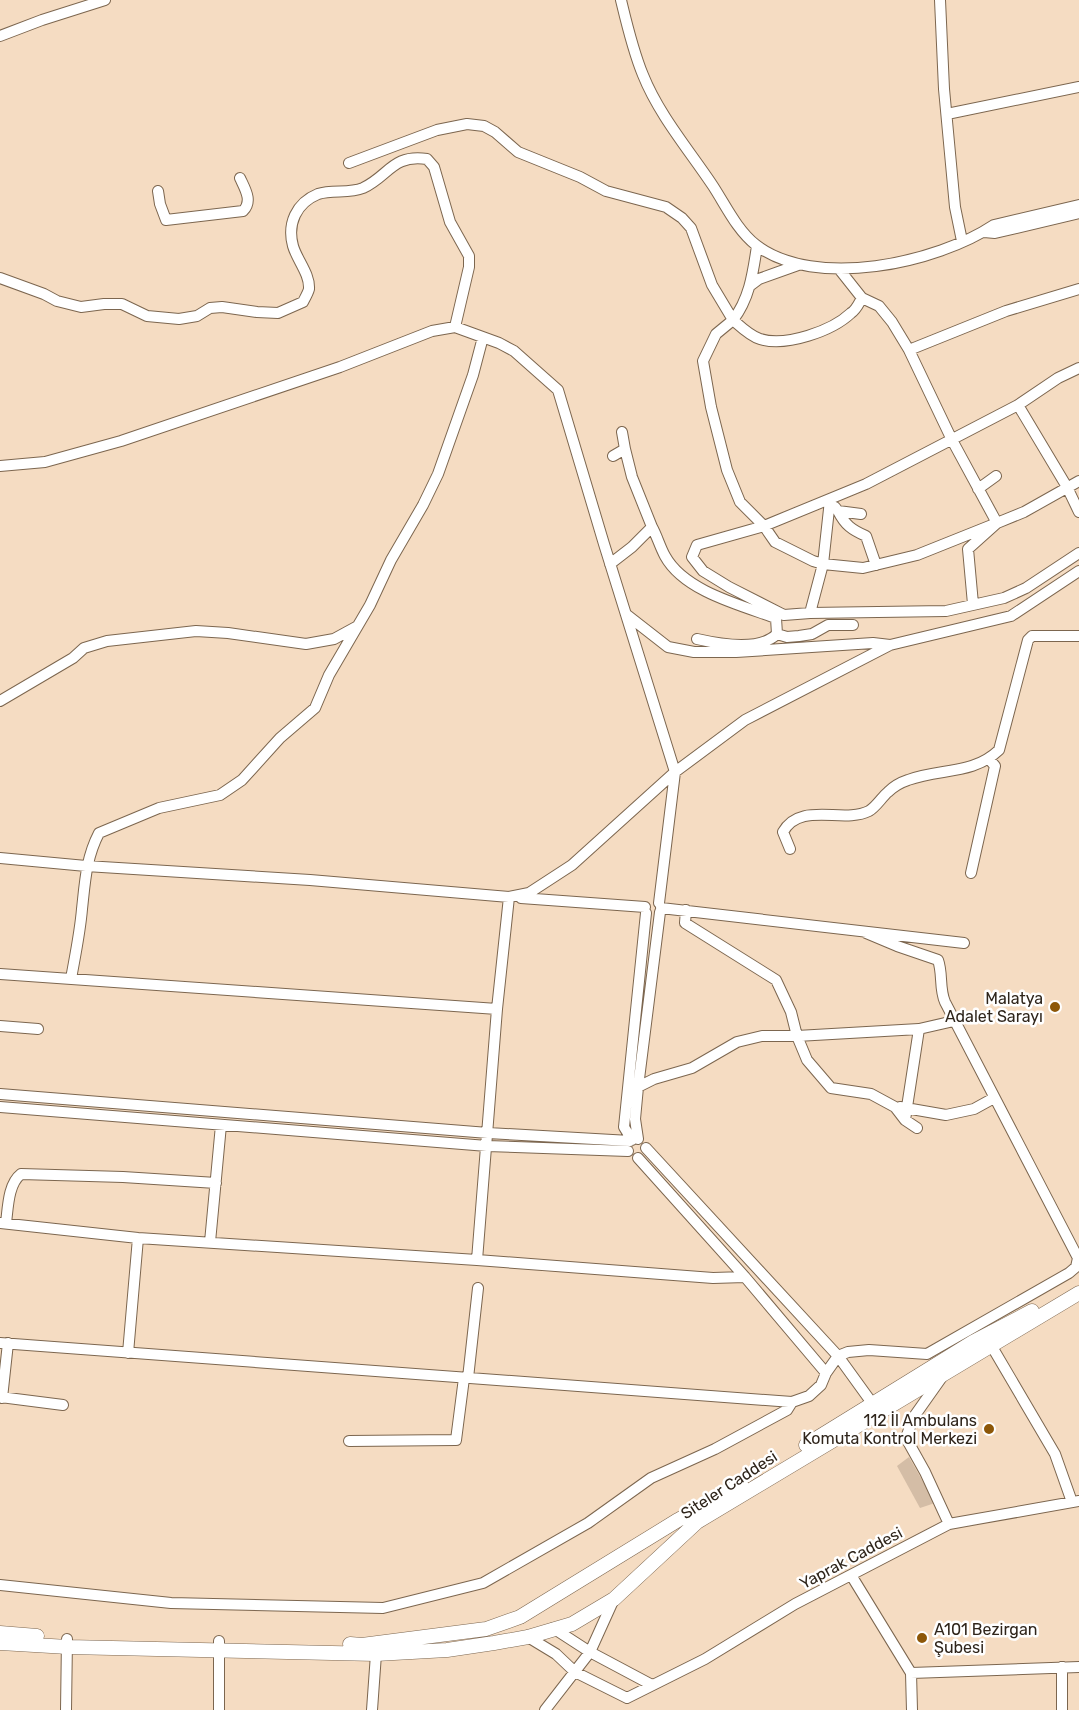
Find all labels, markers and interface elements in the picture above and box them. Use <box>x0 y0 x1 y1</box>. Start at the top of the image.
place label: Malatya Adalet Sarayı <box>945 989 1043 1026</box>
marker: Malatya Adalet Sarayı <box>1048 1000 1062 1014</box>
place label: 112 İl Ambulans Komuta Kontrol Merkezi <box>802 1411 977 1448</box>
marker: 112 İl Ambulans Komuta Kontrol Merkezi <box>982 1422 996 1436</box>
street label: Siteler Caddesi <box>677 1447 781 1523</box>
street label: Yaprak Caddesi <box>796 1523 906 1593</box>
place label: A101 Bezirgan Şubesi <box>934 1620 1037 1657</box>
marker: A101 Bezirgan Şubesi <box>915 1631 929 1645</box>

